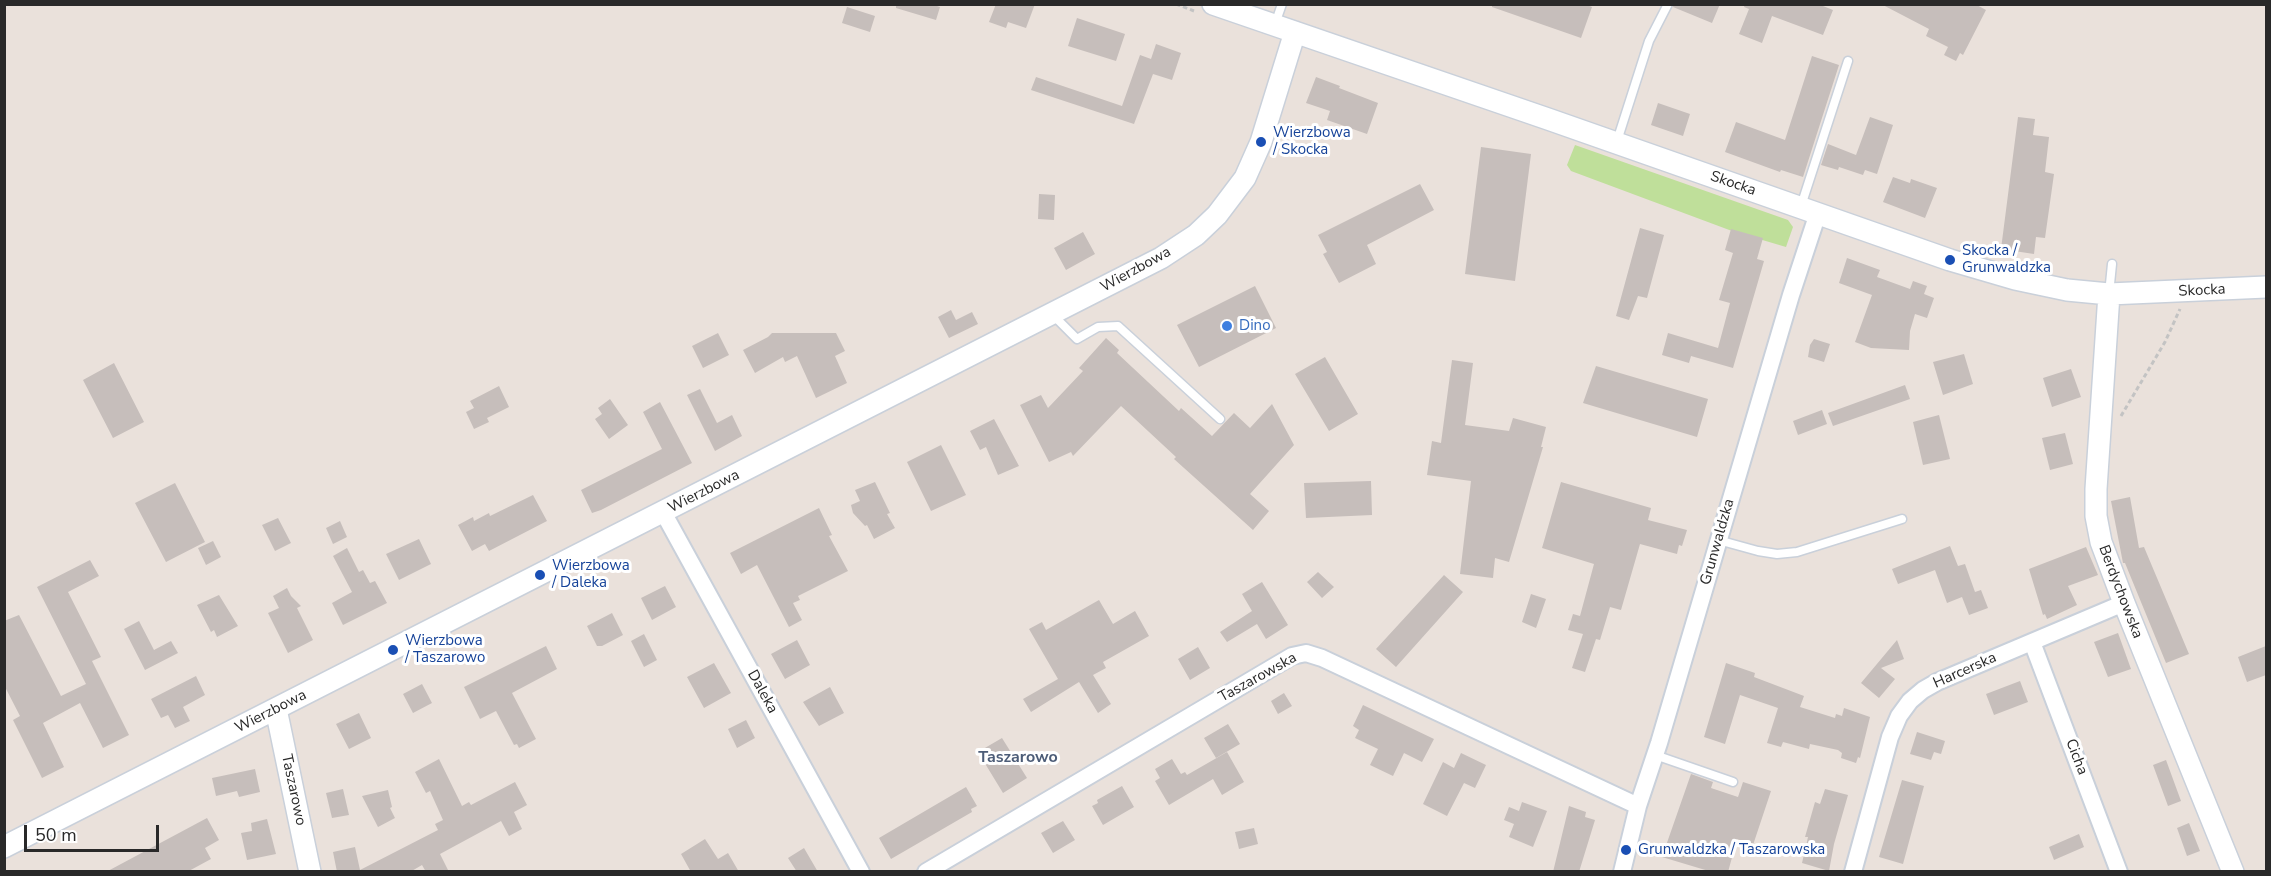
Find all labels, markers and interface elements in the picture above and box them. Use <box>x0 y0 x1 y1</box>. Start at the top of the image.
place label: Wierzbowa / Skocka <box>1273 124 1351 159</box>
marker: Wierzbowa / Skocka <box>1254 135 1268 149</box>
street label: Skocka <box>1708 168 1758 200</box>
place label: Skocka / Grunwaldzka <box>1962 242 2051 277</box>
street label: Wierzbowa <box>1098 243 1174 297</box>
marker: Skocka / Grunwaldzka <box>1943 253 1957 267</box>
street label: Skocka <box>2178 281 2226 301</box>
place label: Dino <box>1239 317 1270 335</box>
marker: Dino <box>1220 319 1234 333</box>
street label: Wierzbowa <box>665 466 743 518</box>
street label: Grunwaldzka <box>1697 497 1739 587</box>
street label: Berdychowska <box>2094 543 2146 641</box>
place label: Wierzbowa / Daleka <box>552 557 630 592</box>
marker: Wierzbowa / Daleka <box>533 568 547 582</box>
place label: Wierzbowa / Taszarowo <box>405 632 485 667</box>
marker: Wierzbowa / Taszarowo <box>386 643 400 657</box>
street label: Taszarowska <box>1216 649 1300 707</box>
street label: Harcerska <box>1931 649 1999 693</box>
street label: Daleka <box>743 667 781 717</box>
street label: Wierzbowa <box>232 686 310 738</box>
street label: Cicha <box>2061 737 2091 777</box>
district label: Taszarowo <box>978 748 1058 768</box>
street label: Taszarowo <box>277 753 309 827</box>
scale bar <box>27 813 162 851</box>
text: 50 m <box>35 823 77 847</box>
place label: Grunwaldzka / Taszarowska <box>1638 841 1825 859</box>
marker: Grunwaldzka / Taszarowska <box>1619 843 1633 857</box>

